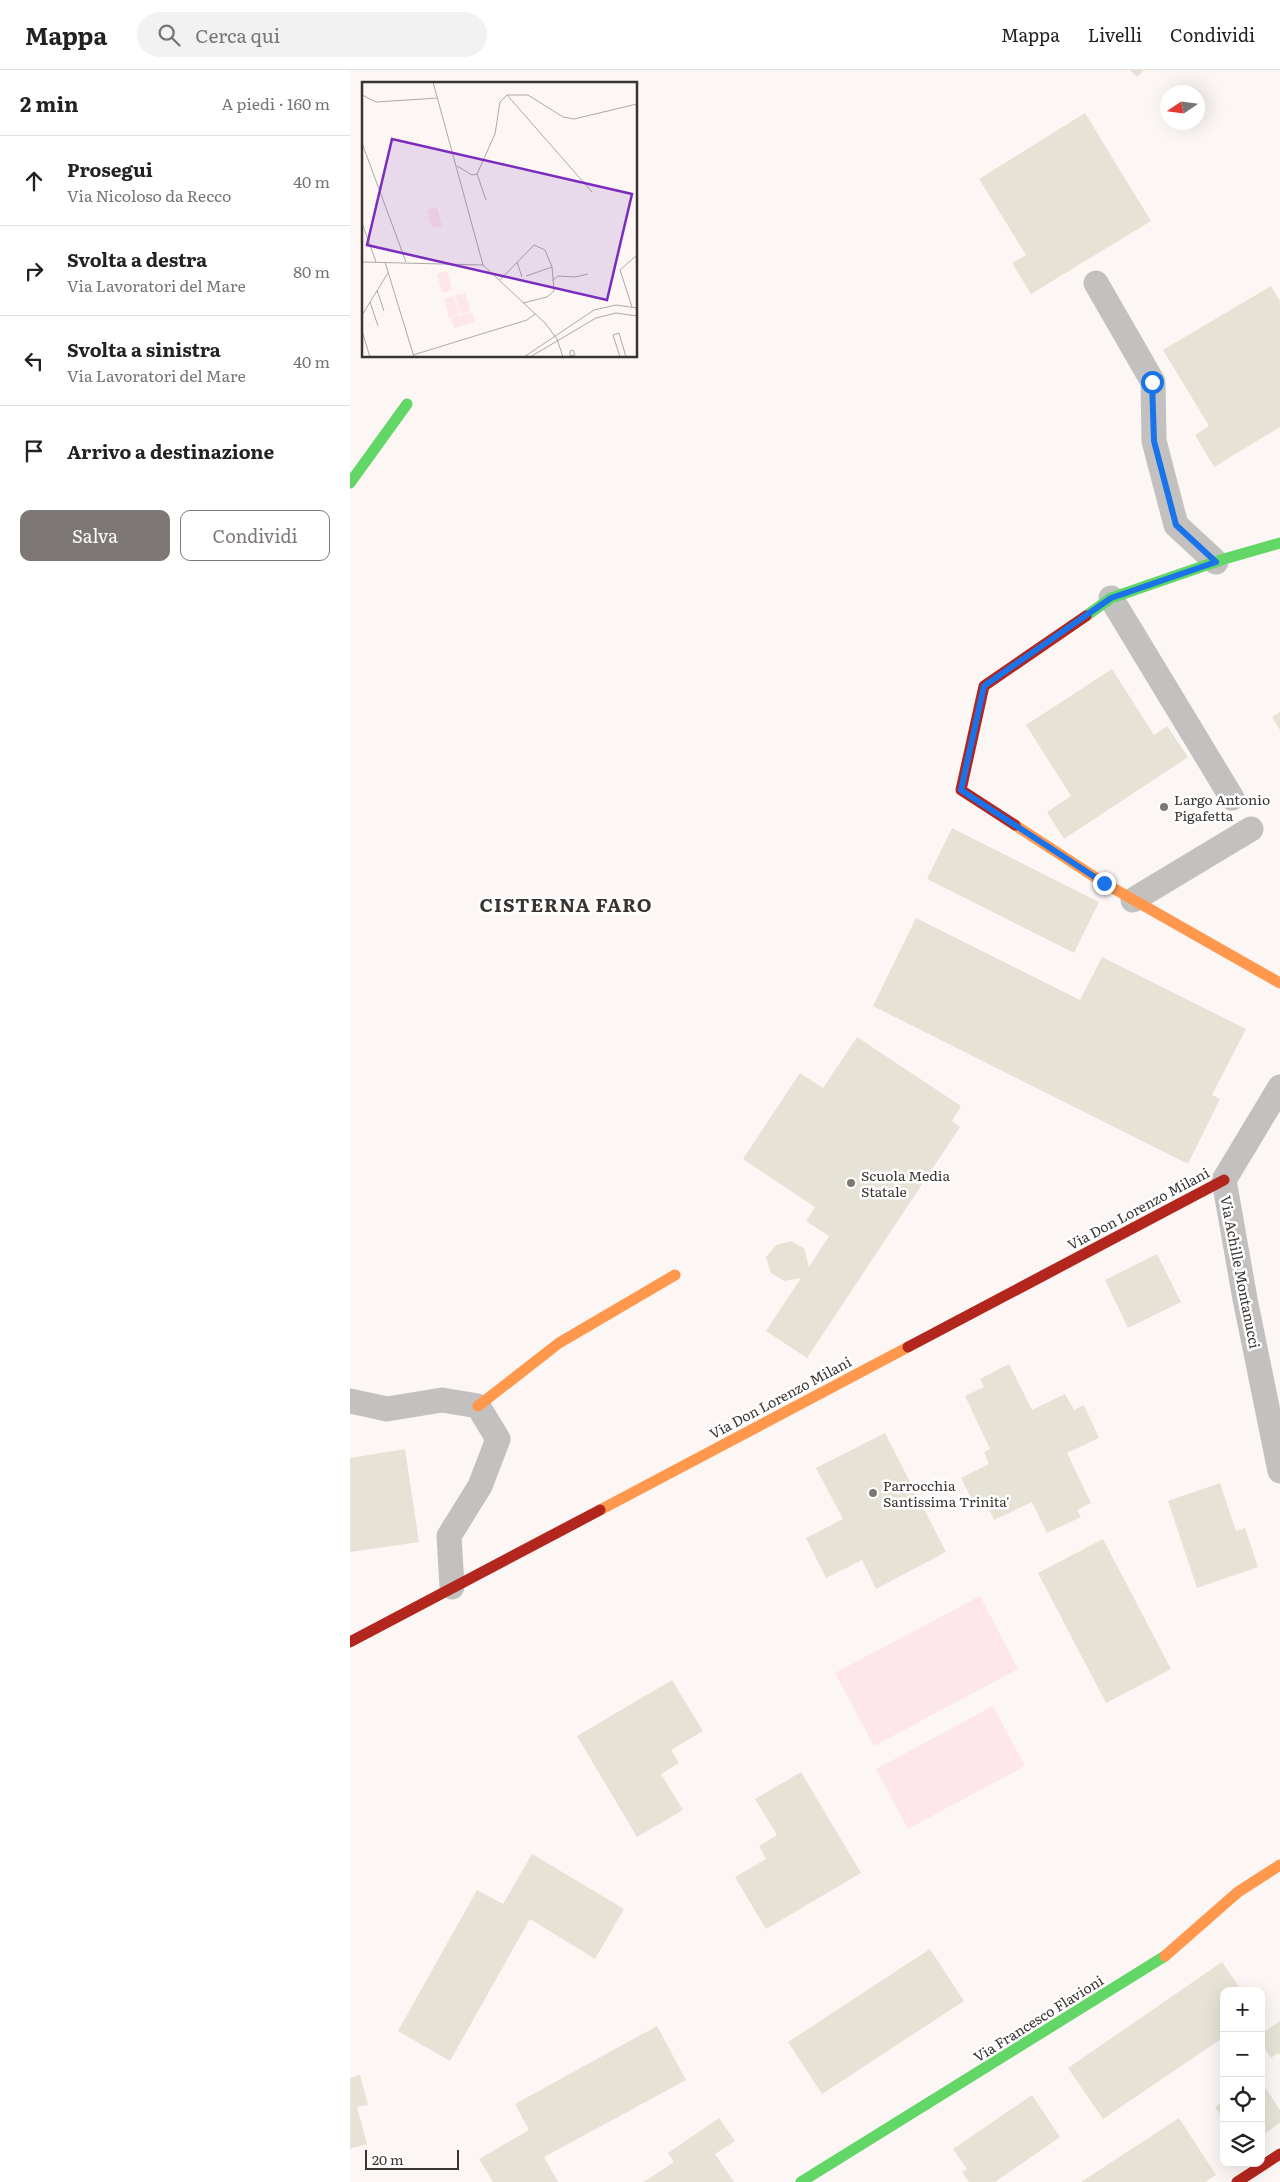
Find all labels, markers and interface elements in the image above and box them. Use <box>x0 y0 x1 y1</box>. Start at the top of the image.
search box <box>137 12 487 57</box>
text: Mappa <box>25 17 107 52</box>
icon: search <box>155 21 183 49</box>
text: Cerca qui <box>195 21 280 49</box>
text: Mappa <box>1001 21 1060 48</box>
text: Livelli <box>1088 21 1142 48</box>
text: Condividi <box>1170 21 1255 48</box>
inset map <box>362 82 638 358</box>
north arrow <box>1160 85 1205 130</box>
text: 2 min <box>20 87 79 118</box>
text: A piedi · 160 m <box>222 91 330 115</box>
text: Prosegui <box>67 155 153 183</box>
icon: ahead <box>20 167 48 195</box>
text: 40 m <box>293 169 330 193</box>
text: Via Nicoloso da Recco <box>67 183 231 207</box>
text: Svolta a destra <box>67 245 207 273</box>
icon: right <box>20 257 48 285</box>
text: 80 m <box>293 259 330 283</box>
text: Via Lavoratori del Mare <box>67 273 246 297</box>
text: Svolta a sinistra <box>67 335 221 363</box>
icon: left <box>20 347 48 375</box>
text: 40 m <box>293 349 330 373</box>
text: Via Lavoratori del Mare <box>67 363 246 387</box>
route start <box>1141 371 1164 394</box>
icon: arrive <box>20 437 48 465</box>
text: Arrivo a destinazione <box>67 437 274 465</box>
button: Salva <box>20 510 170 561</box>
button: Condividi <box>180 510 330 561</box>
place label: Largo Antonio Pigafetta <box>1174 789 1270 825</box>
marker: Largo Antonio Pigafetta <box>1158 801 1170 813</box>
route end <box>1093 872 1116 895</box>
district label: CISTERNA FARO <box>480 890 653 918</box>
street label: Via Don Lorenzo Milani <box>1063 1162 1213 1254</box>
place label: Scuola Media Statale <box>861 1165 951 1201</box>
marker: Scuola Media Statale <box>845 1177 857 1189</box>
street label: Via Achille Montanucci <box>1216 1194 1266 1351</box>
street label: Via Don Lorenzo Milani <box>705 1351 855 1443</box>
place label: Parrocchia Santissima Trinita' <box>883 1475 1010 1511</box>
marker: Parrocchia Santissima Trinita' <box>867 1487 879 1499</box>
street label: Via Francesco Flavioni <box>969 1970 1107 2066</box>
map controls <box>1220 1987 1265 2167</box>
button: + <box>1220 1987 1265 2032</box>
button: − <box>1220 2032 1265 2077</box>
button: locate <box>1220 2077 1265 2122</box>
button: layers <box>1220 2122 1265 2167</box>
scale bar <box>365 2147 459 2170</box>
text: 20 m <box>372 2149 404 2169</box>

